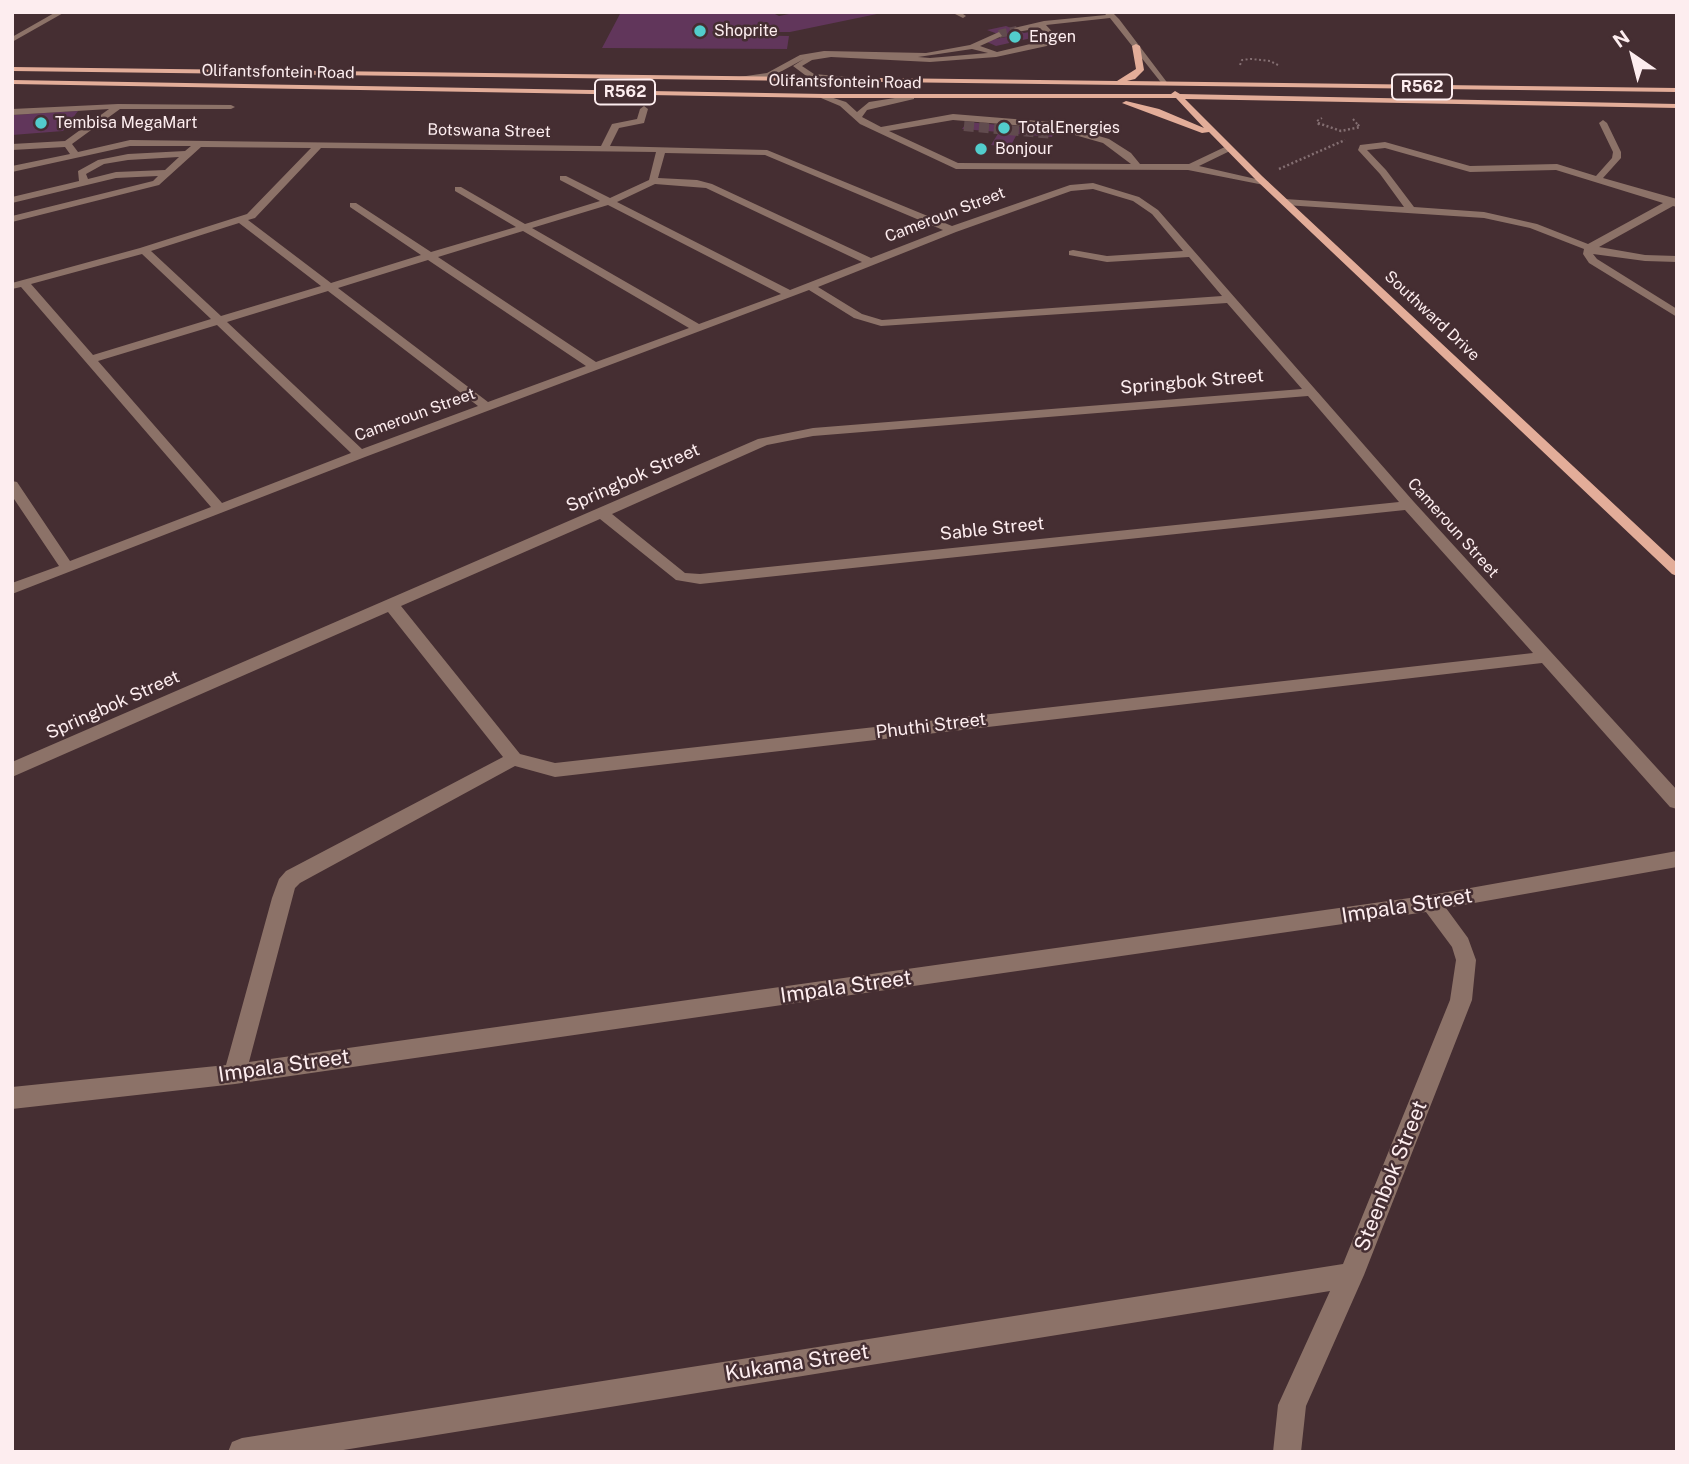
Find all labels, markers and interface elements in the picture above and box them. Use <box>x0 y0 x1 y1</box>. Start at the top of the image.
place label: Shoprite <box>714 21 778 41</box>
north arrow <box>1598 21 1668 91</box>
marker: Shoprite <box>692 23 708 39</box>
text: N <box>1609 26 1633 52</box>
place label: Engen <box>1029 27 1076 47</box>
marker: Engen <box>1007 29 1023 45</box>
street label: Olifantsfontein Road <box>201 61 355 83</box>
street label: Olifantsfontein Road <box>768 71 922 93</box>
road number: R562 <box>1392 74 1452 100</box>
road number: R562 <box>595 80 655 104</box>
place label: Tembisa MegaMart <box>55 113 197 133</box>
marker: Tembisa MegaMart <box>33 115 49 131</box>
place label: TotalEnergies <box>1018 118 1120 138</box>
street label: Botswana Street <box>427 120 551 142</box>
marker: TotalEnergies <box>996 120 1012 136</box>
place label: Bonjour <box>995 139 1053 159</box>
marker: Bonjour <box>973 141 989 157</box>
street label: Cameroun Street <box>882 183 1008 247</box>
street label: Southward Drive <box>1380 267 1484 365</box>
street label: Springbok Street <box>1119 365 1265 399</box>
street label: Cameroun Street <box>352 384 478 446</box>
street label: Springbok Street <box>563 439 703 517</box>
street label: Cameroun Street <box>1403 474 1503 582</box>
street label: Sable Street <box>939 513 1045 545</box>
street label: Springbok Street <box>43 666 183 744</box>
street label: Phuthi Street <box>875 709 987 743</box>
street label: Impala Street <box>1340 883 1474 929</box>
street label: Impala Street <box>779 965 913 1009</box>
street label: Impala Street <box>217 1044 351 1088</box>
street label: Steenbok Street <box>1349 1097 1433 1255</box>
street label: Kukama Street <box>723 1339 871 1387</box>

